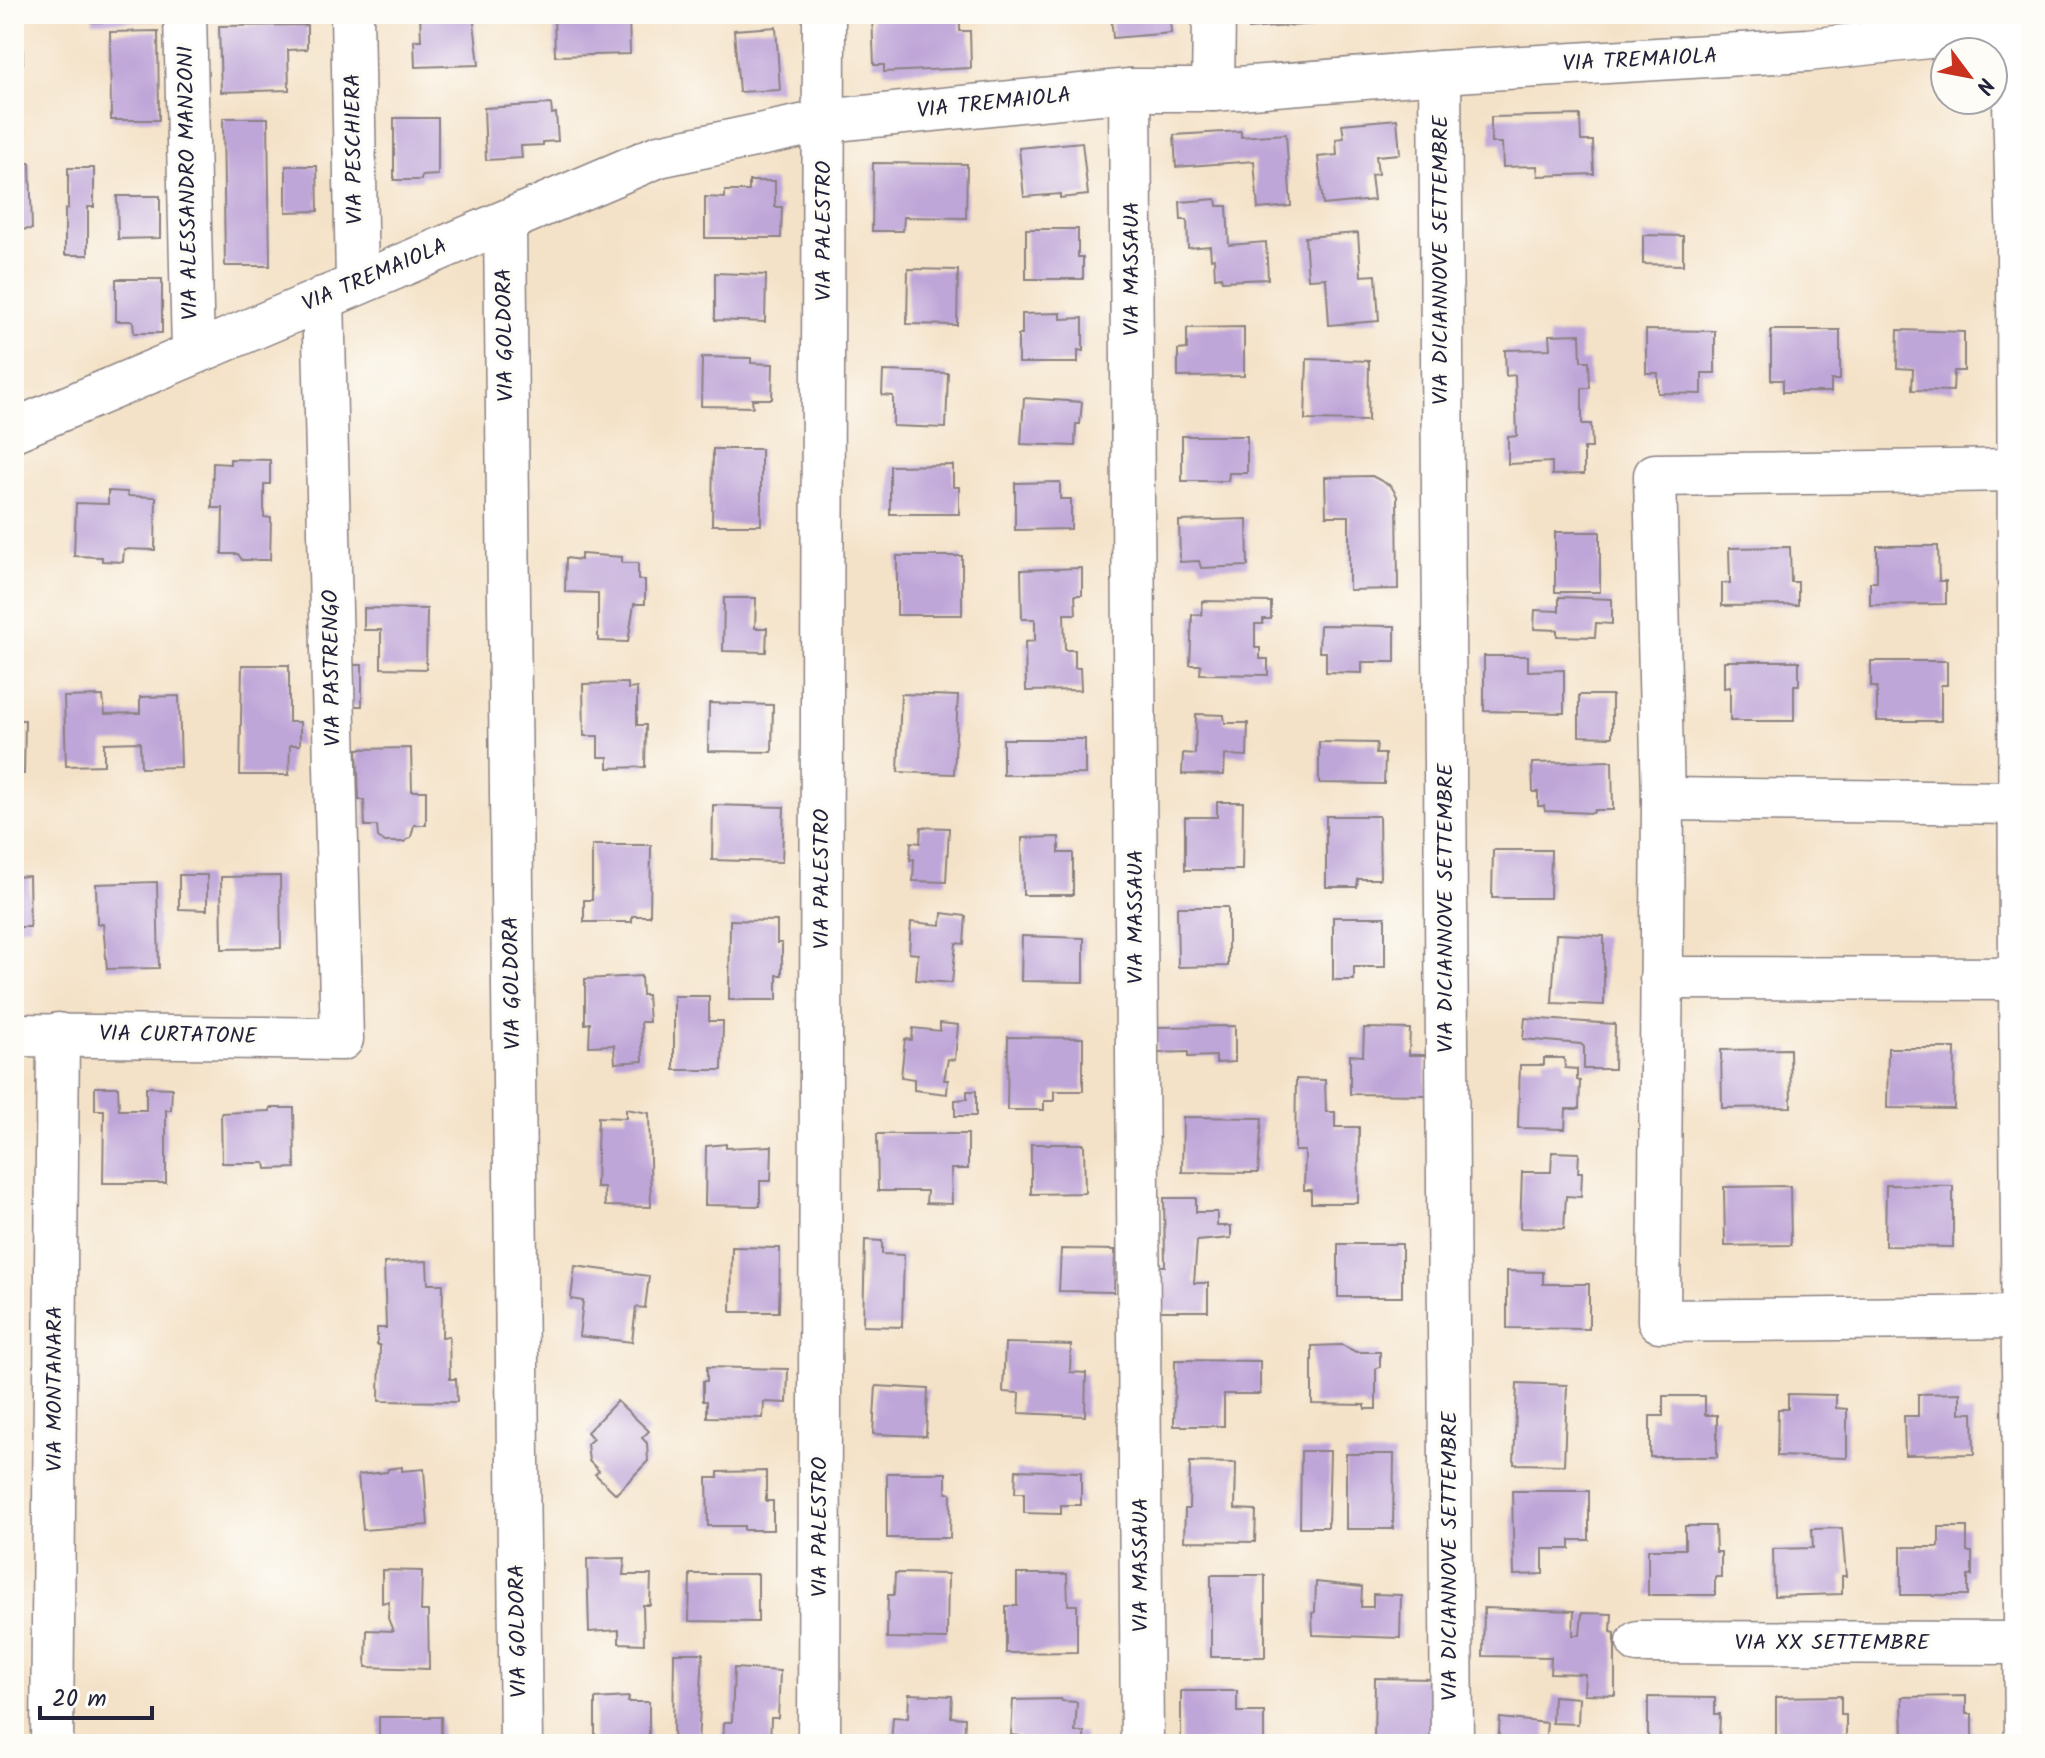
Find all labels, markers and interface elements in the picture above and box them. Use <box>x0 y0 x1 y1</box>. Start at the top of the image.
north arrow <box>1929 36 2009 116</box>
street label: VIA TREMAIOLA <box>1562 39 1718 83</box>
street label: VIA ALESSANDRO MANZONI <box>169 45 209 321</box>
text: N <box>1965 70 2002 101</box>
street label: VIA PESCHIERA <box>336 73 374 225</box>
street label: VIA TREMAIOLA <box>915 79 1073 129</box>
street label: VIA DICIANNOVE SETTEMBRE <box>1424 114 1459 405</box>
street label: VIA PALESTRO <box>807 160 842 301</box>
street label: VIA MASSAUA <box>1115 202 1150 336</box>
street label: VIA TREMAIOLA <box>297 230 453 322</box>
street label: VIA GOLDORA <box>487 268 525 402</box>
street label: VIA PASTRENGO <box>314 589 352 747</box>
street label: VIA DICIANNOVE SETTEMBRE <box>1429 762 1464 1053</box>
street label: VIA PALESTRO <box>805 808 840 949</box>
street label: VIA MASSAUA <box>1119 850 1154 984</box>
street label: VIA GOLDORA <box>494 916 532 1050</box>
street label: VIA CURTATONE <box>99 1017 258 1055</box>
street label: VIA MONTANARA <box>38 1306 73 1472</box>
street label: VIA DICIANNOVE SETTEMBRE <box>1433 1410 1468 1701</box>
street label: VIA PALESTRO <box>803 1456 838 1597</box>
street label: VIA MASSAUA <box>1124 1498 1159 1632</box>
street label: VIA GOLDORA <box>500 1564 538 1698</box>
street label: VIA XX SETTEMBRE <box>1734 1626 1931 1661</box>
scale bar <box>40 1670 152 1720</box>
text: 20 m <box>52 1680 107 1719</box>

